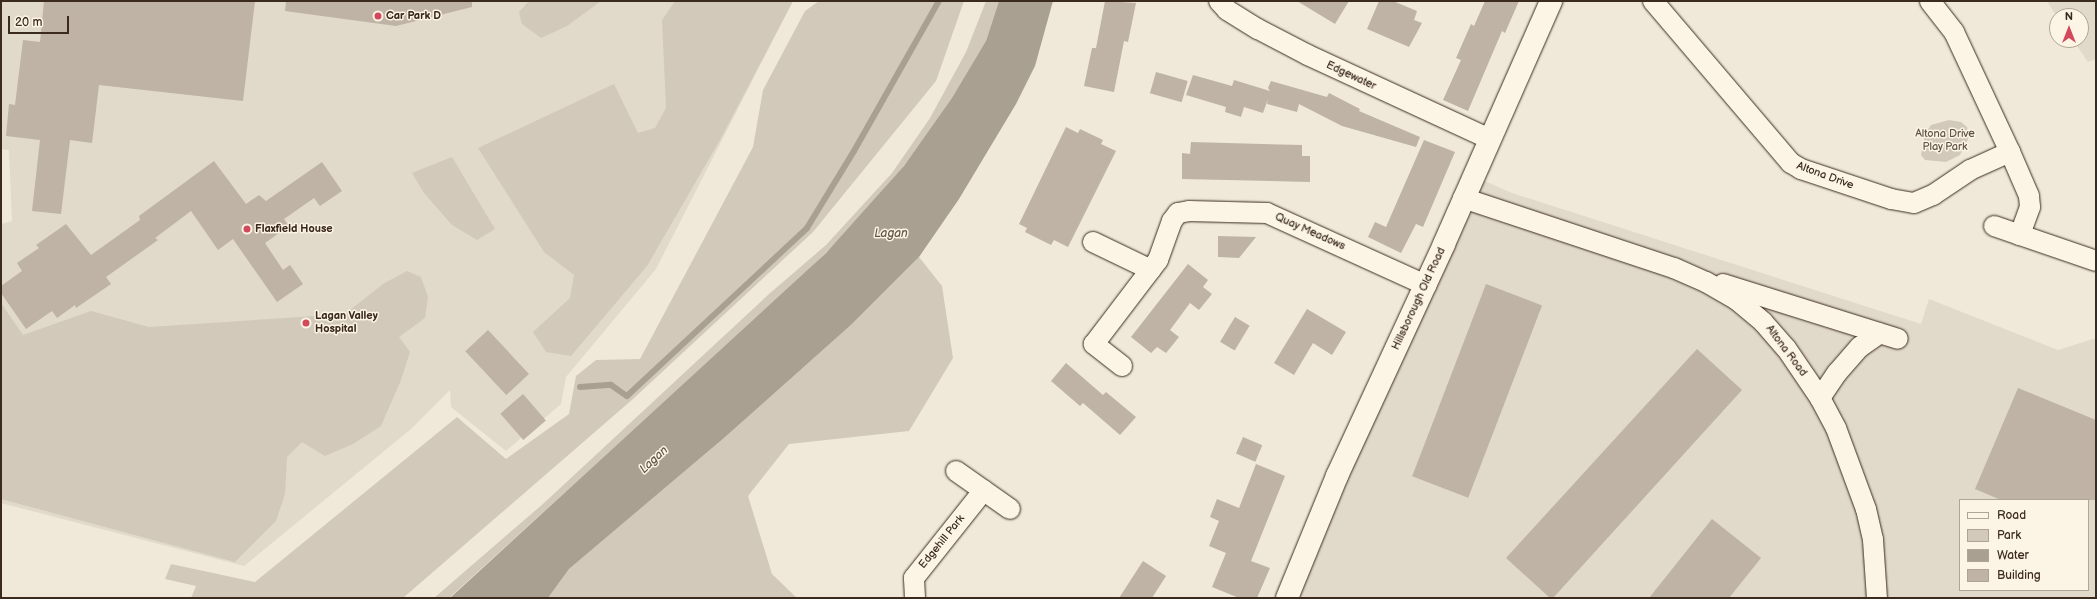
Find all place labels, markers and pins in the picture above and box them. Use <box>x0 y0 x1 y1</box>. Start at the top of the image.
place label: Car Park D <box>386 9 441 23</box>
marker: Car Park D <box>373 11 383 21</box>
place label: Flaxfield House <box>255 222 333 236</box>
marker: Flaxfield House <box>242 224 252 234</box>
place label: Lagan Valley Hospital <box>315 310 378 336</box>
marker: Lagan Valley Hospital <box>300 317 312 329</box>

